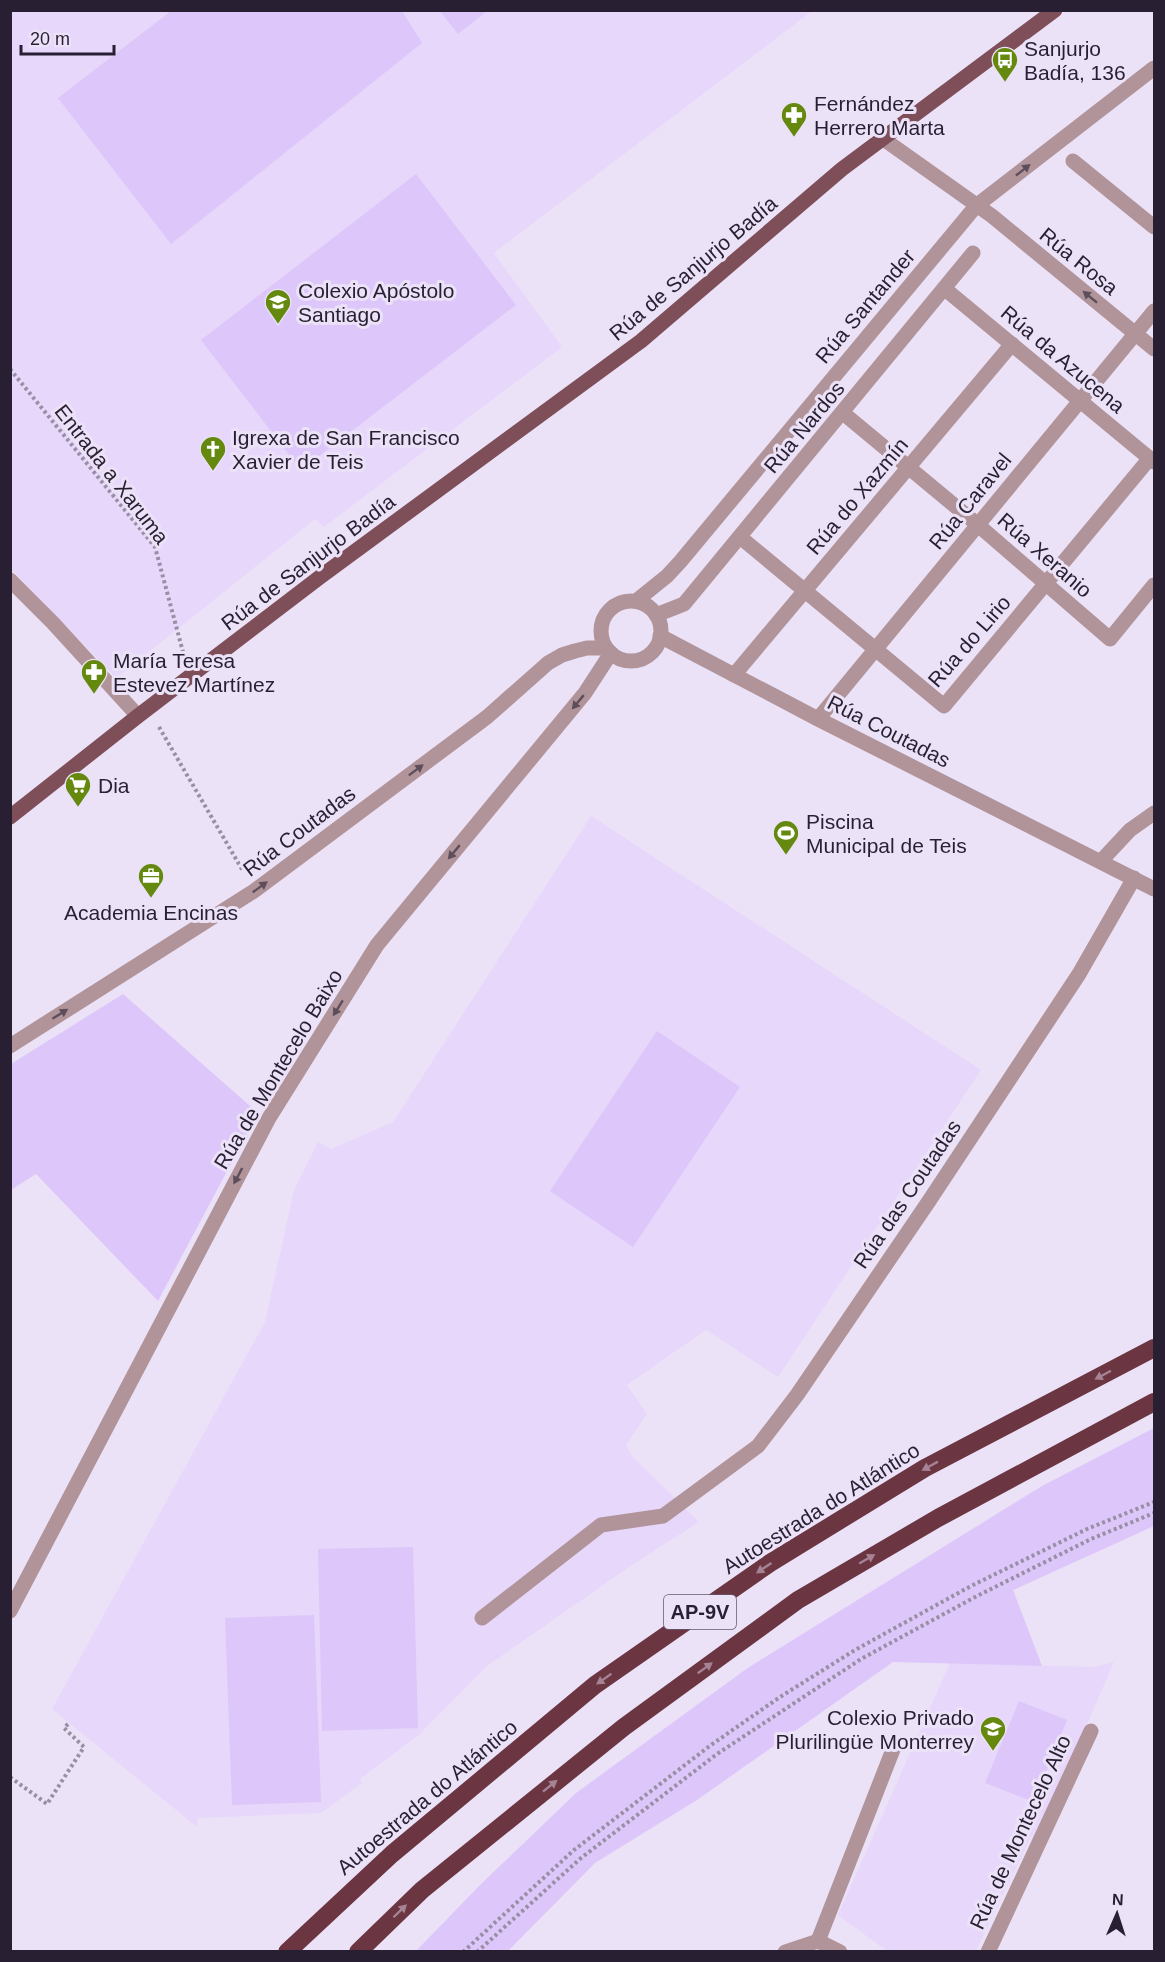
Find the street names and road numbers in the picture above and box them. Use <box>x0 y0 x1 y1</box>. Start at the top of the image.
street label: Rúa de Sanjurjo Badía <box>605 191 782 345</box>
street label: Rúa Rosa <box>1035 223 1123 300</box>
street label: Rúa Santander <box>811 244 919 368</box>
street label: Rúa da Azucena <box>997 301 1130 418</box>
street label: Rúa Nardos <box>759 377 849 477</box>
street label: Entrada a Xaruma <box>50 400 174 548</box>
street label: Rúa do Xazmín <box>802 433 912 559</box>
street label: Rúa Caravel <box>924 448 1016 554</box>
street label: Rúa de Sanjurjo Badía <box>217 489 400 635</box>
street label: Rúa Xeranio <box>993 508 1097 602</box>
street label: Rúa do Lirio <box>923 591 1015 691</box>
street label: Rúa Coutadas <box>824 690 954 772</box>
street label: Rúa Coutadas <box>238 781 360 881</box>
street label: Rúa de Montecelo Baixo <box>209 965 347 1173</box>
street label: Rúa das Coutadas <box>849 1115 965 1273</box>
street label: Autoestrada do Atlántico <box>718 1438 924 1578</box>
road number: AP-9V <box>664 1595 736 1629</box>
street label: Autoestrada do Atlántico <box>332 1715 522 1879</box>
street label: Rúa de Montecelo Alto <box>965 1731 1075 1933</box>

